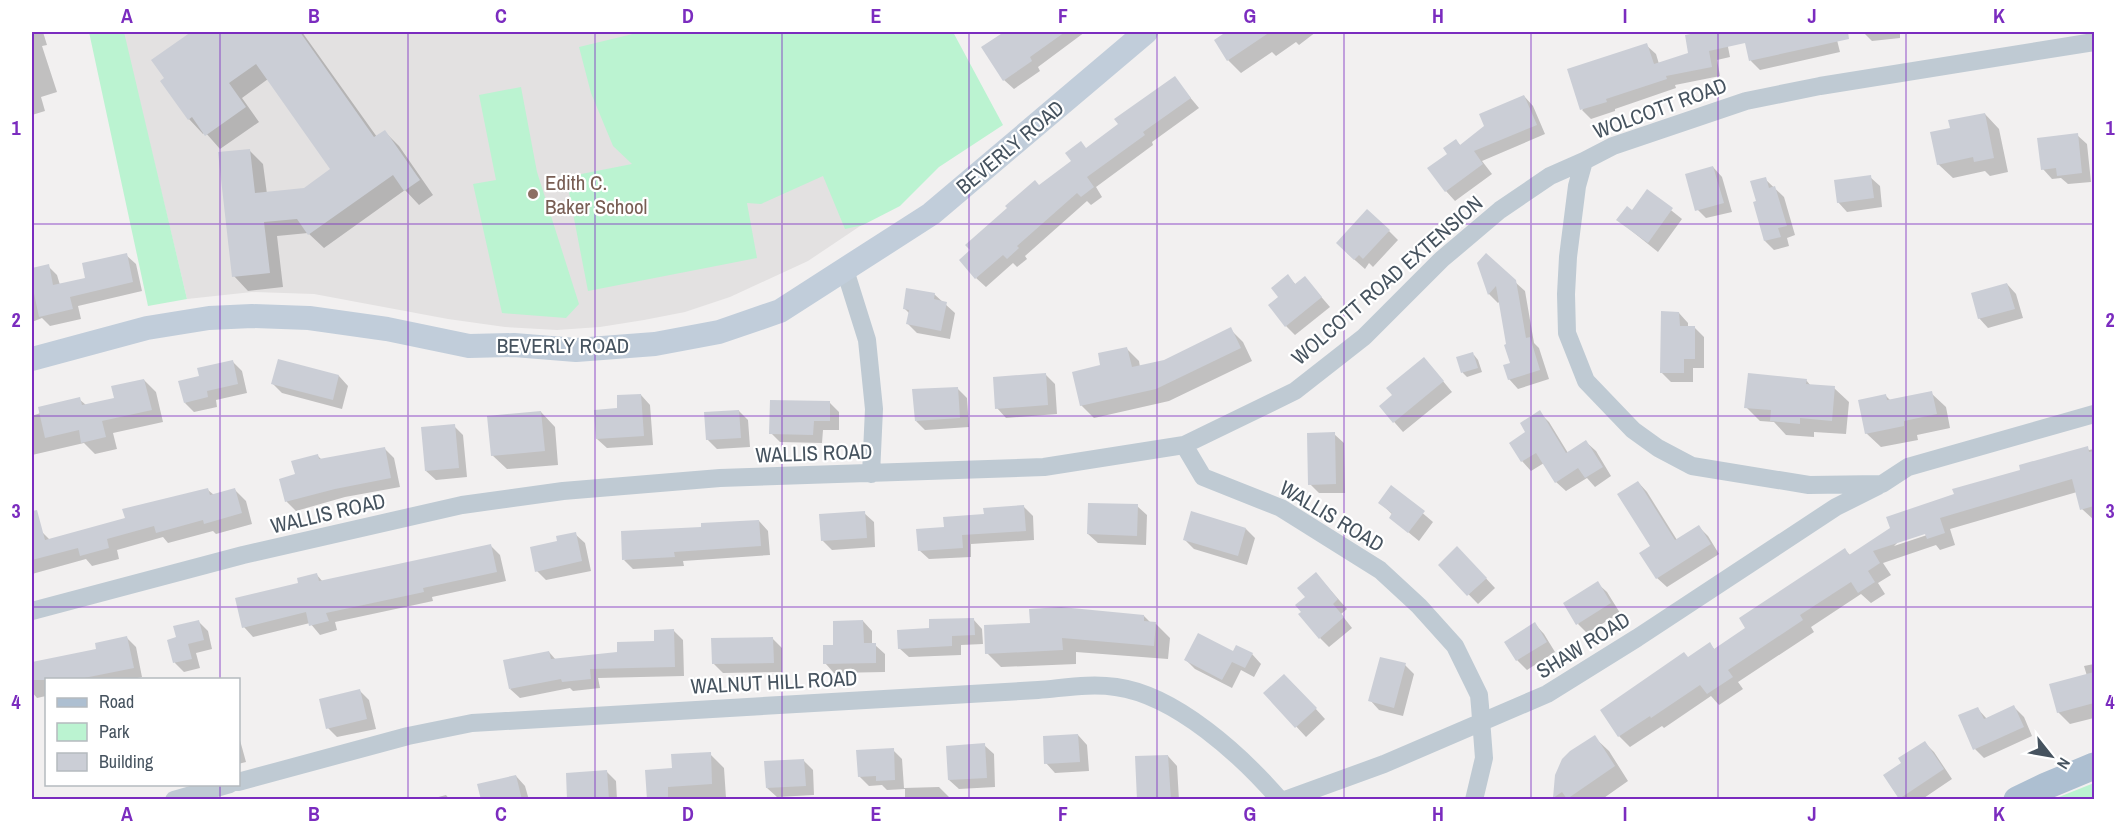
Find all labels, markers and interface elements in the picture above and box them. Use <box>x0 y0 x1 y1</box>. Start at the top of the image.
text: A <box>121 2 133 29</box>
text: B <box>308 2 320 29</box>
text: C <box>495 2 507 29</box>
text: D <box>682 2 694 29</box>
text: E <box>871 2 882 29</box>
text: F <box>1058 2 1068 29</box>
text: G <box>1244 2 1256 29</box>
text: H <box>1432 2 1444 29</box>
text: I <box>1623 2 1627 29</box>
text: J <box>1807 2 1817 29</box>
text: K <box>1993 2 2005 29</box>
street label: WOLCOTT ROAD <box>1589 70 1731 146</box>
street label: BEVERLY ROAD <box>950 93 1070 201</box>
text: 1 <box>11 114 21 141</box>
text: 1 <box>2105 114 2115 141</box>
place label: Edith C. Baker School <box>545 168 647 221</box>
marker: Edith C. Baker School <box>526 187 540 201</box>
street label: WOLCOTT ROAD EXTENSION <box>1285 189 1489 371</box>
text: 2 <box>11 306 21 333</box>
text: 2 <box>2105 306 2115 333</box>
street label: BEVERLY ROAD <box>497 331 629 360</box>
street label: WALLIS ROAD <box>755 436 873 470</box>
street label: WALLIS ROAD <box>1274 473 1390 559</box>
street label: WALLIS ROAD <box>268 486 388 540</box>
text: 3 <box>11 497 21 524</box>
text: 3 <box>2105 497 2115 524</box>
street label: SHAW ROAD <box>1531 605 1635 685</box>
street label: WALNUT HILL ROAD <box>690 663 858 701</box>
legend <box>45 678 240 786</box>
text: 4 <box>11 688 21 715</box>
text: 4 <box>2105 688 2115 715</box>
text: Road <box>99 689 134 714</box>
text: Park <box>99 719 130 744</box>
north arrow <box>2021 726 2081 786</box>
text: Building <box>99 749 154 774</box>
text: N <box>2052 754 2076 773</box>
text: A <box>121 800 133 827</box>
text: B <box>308 800 320 827</box>
text: C <box>495 800 507 827</box>
text: D <box>682 800 694 827</box>
text: E <box>871 800 882 827</box>
text: F <box>1058 800 1068 827</box>
text: G <box>1244 800 1256 827</box>
text: H <box>1432 800 1444 827</box>
text: I <box>1623 800 1627 827</box>
text: J <box>1807 800 1817 827</box>
text: K <box>1993 800 2005 827</box>

